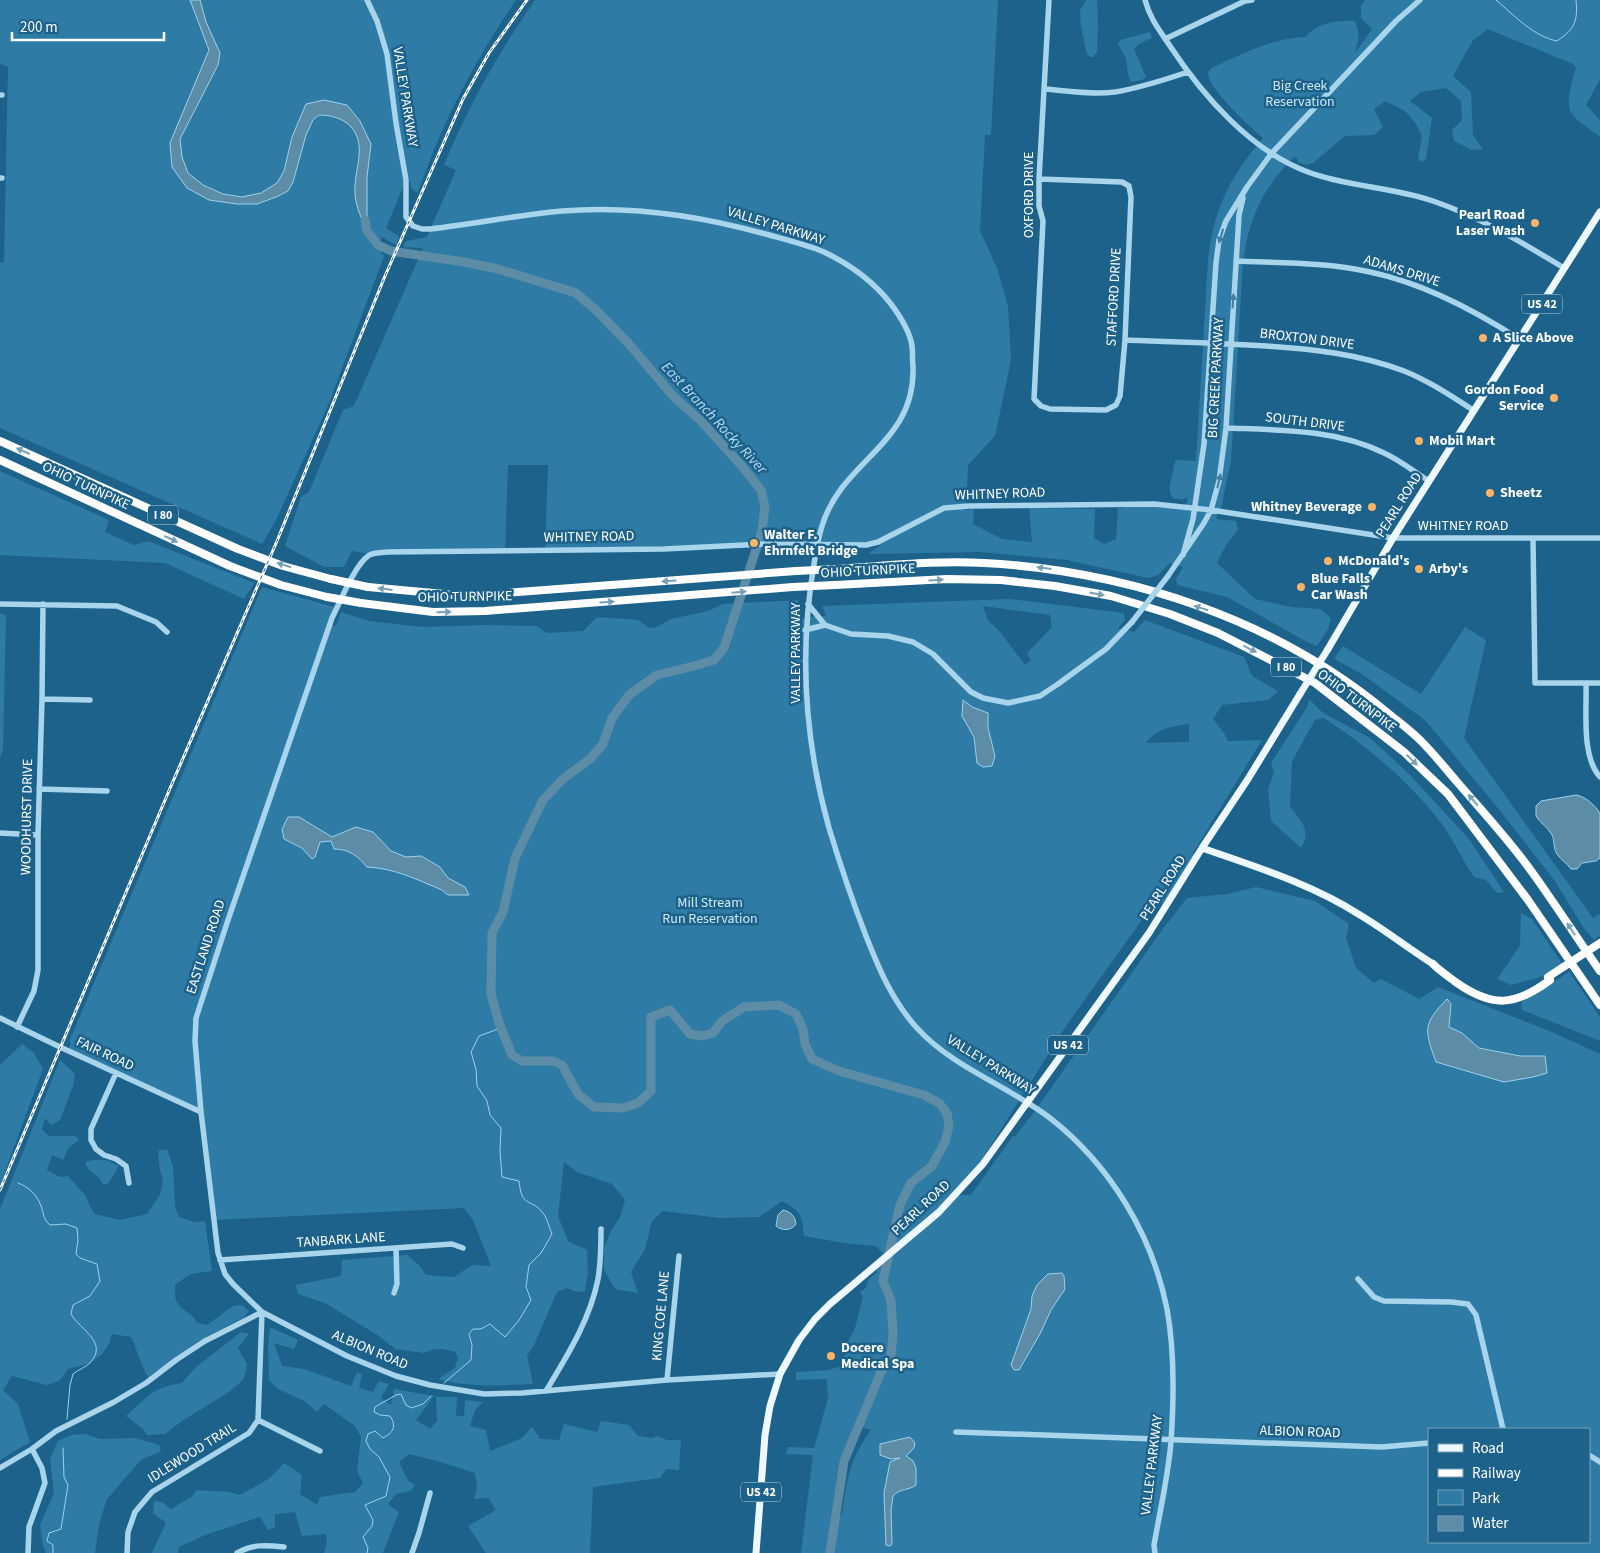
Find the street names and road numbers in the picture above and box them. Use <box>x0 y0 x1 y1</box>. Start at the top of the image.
street label: VALLEY PARKWAY <box>387 46 423 149</box>
street label: OXFORD DRIVE <box>1019 152 1039 238</box>
street label: VALLEY PARKWAY <box>725 202 828 250</box>
street label: STAFFORD DRIVE <box>1101 247 1127 347</box>
street label: ADAMS DRIVE <box>1361 250 1443 292</box>
road number: US 42 <box>1522 294 1562 314</box>
street label: BIG CREEK PARKWAY <box>1203 317 1229 439</box>
street label: BROXTON DRIVE <box>1258 323 1356 355</box>
street label: SOUTH DRIVE <box>1264 407 1346 437</box>
street label: OHIO TURNPIKE <box>39 457 133 515</box>
street label: PEARL ROAD <box>1371 468 1427 542</box>
street label: WHITNEY ROAD <box>954 482 1046 506</box>
road number: I 80 <box>148 506 178 524</box>
street label: WHITNEY ROAD <box>1418 516 1508 536</box>
street label: WHITNEY ROAD <box>544 526 634 548</box>
street label: OHIO TURNPIKE <box>820 559 916 583</box>
street label: OHIO TURNPIKE <box>417 586 513 608</box>
street label: VALLEY PARKWAY <box>786 602 806 703</box>
road number: I 80 <box>1271 658 1301 676</box>
street label: OHIO TURNPIKE <box>1313 664 1401 738</box>
street label: WOODHURST DRIVE <box>16 759 38 875</box>
street label: PEARL ROAD <box>1135 851 1191 925</box>
street label: EASTLAND ROAD <box>181 897 231 997</box>
street label: VALLEY PARKWAY <box>943 1030 1039 1100</box>
street label: FAIR ROAD <box>73 1032 137 1076</box>
road number: US 42 <box>1048 1036 1088 1054</box>
street label: PEARL ROAD <box>887 1176 955 1240</box>
street label: TANBARK LANE <box>296 1227 386 1253</box>
street label: KING COE LANE <box>647 1270 675 1362</box>
street label: ALBION ROAD <box>329 1325 411 1375</box>
street label: VALLEY PARKWAY <box>1136 1413 1168 1516</box>
street label: IDLEWOOD TRAIL <box>144 1418 240 1488</box>
street label: ALBION ROAD <box>1259 1421 1341 1443</box>
road number: US 42 <box>741 1482 781 1501</box>

